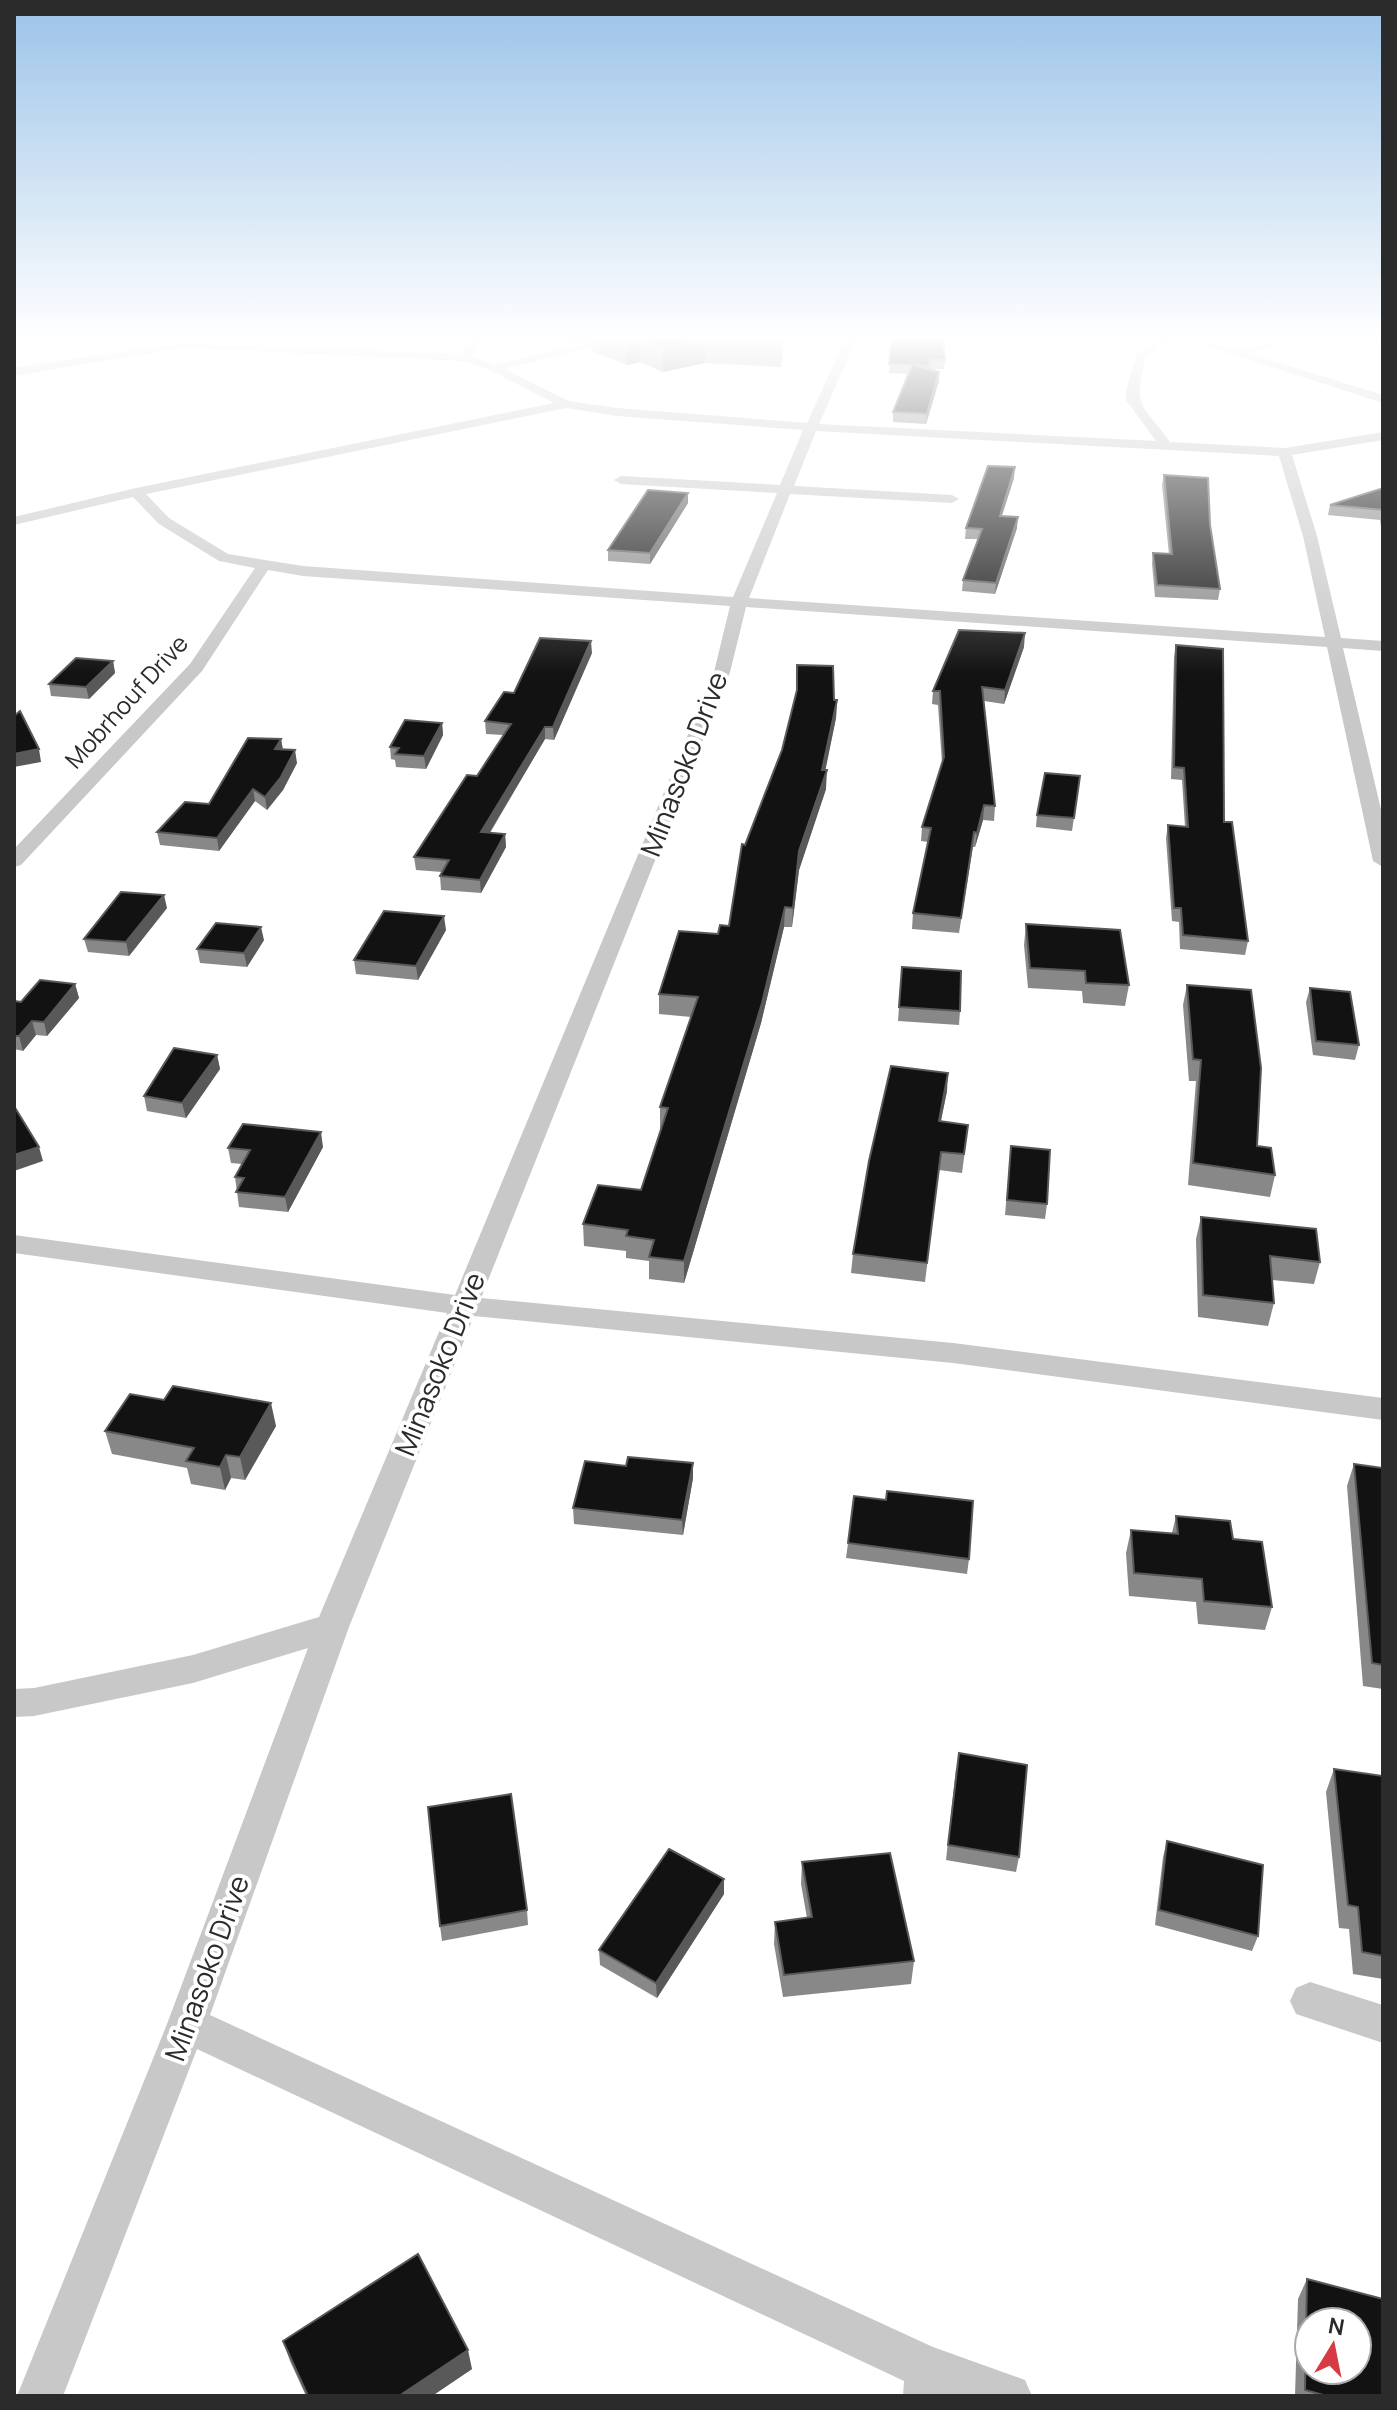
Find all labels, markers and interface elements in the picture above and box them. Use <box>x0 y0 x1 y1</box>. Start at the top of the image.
street label: Mobrhouf Drive <box>57 627 195 775</box>
street label: Minasoko Drive <box>630 666 736 861</box>
street label: Minasoko Drive <box>385 1266 493 1461</box>
street label: Minasoko Drive <box>155 1870 257 2066</box>
north arrow <box>1293 2306 1373 2386</box>
text: N <box>1326 2310 1347 2342</box>

